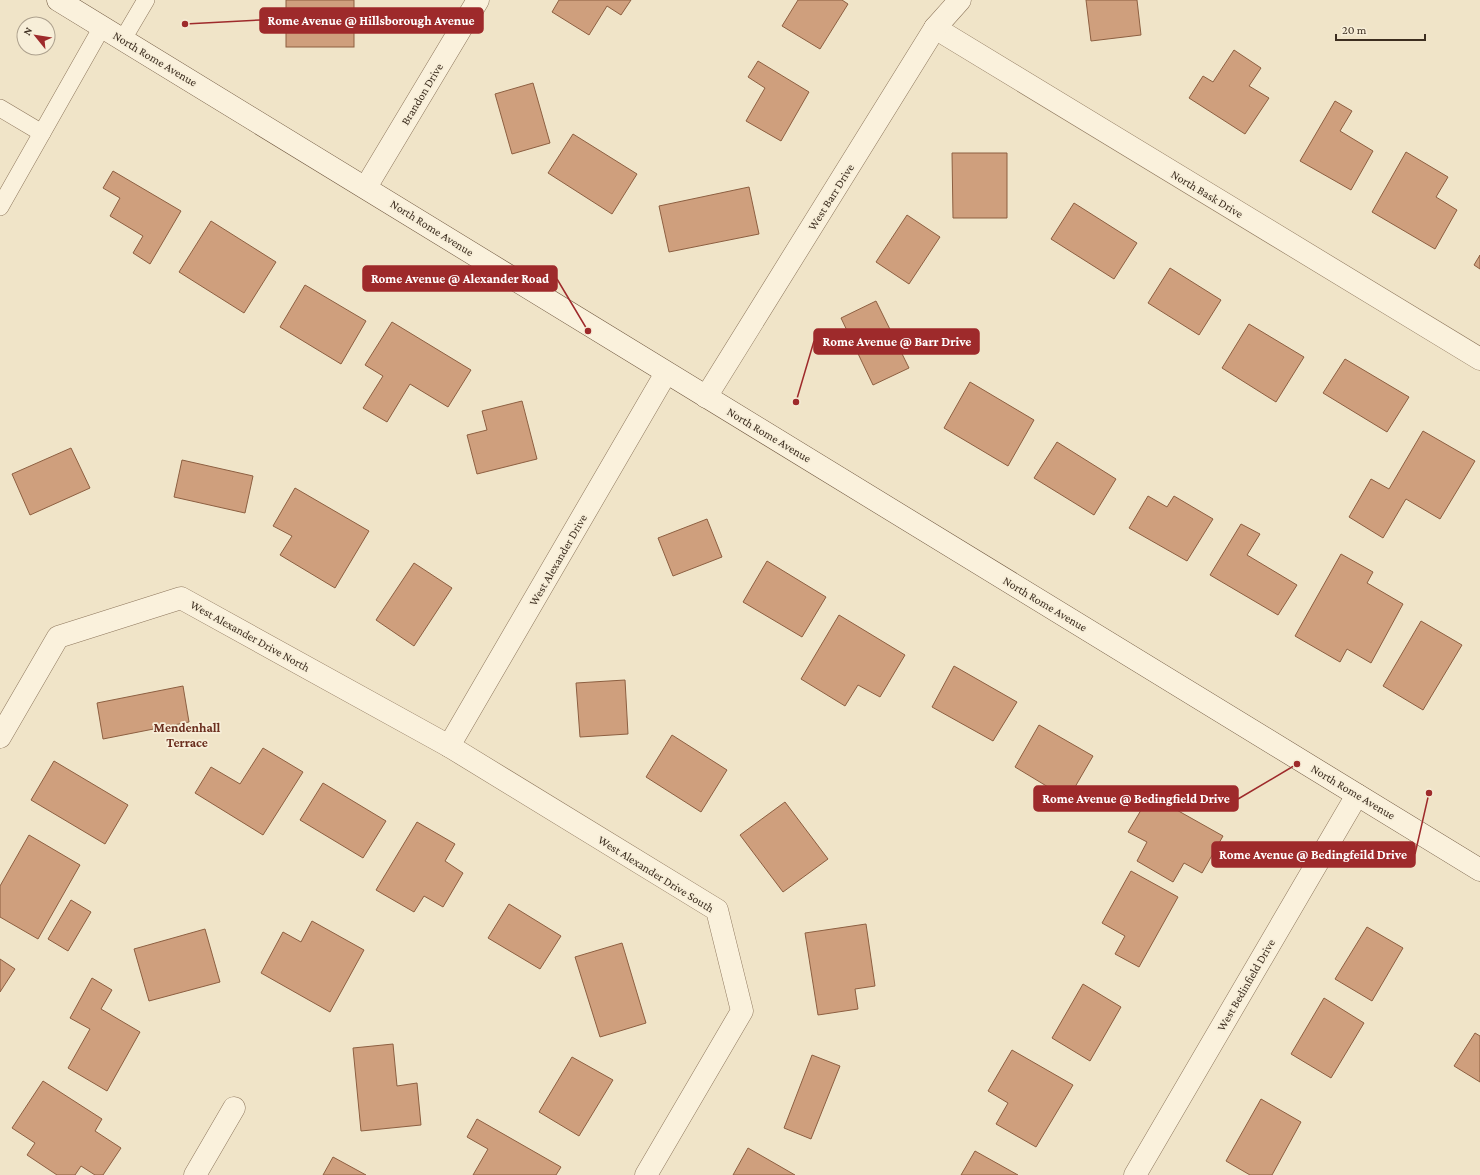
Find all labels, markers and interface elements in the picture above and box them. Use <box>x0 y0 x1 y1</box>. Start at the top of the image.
callout: Rome Avenue @ Hillsborough Avenue <box>260 8 483 33</box>
text: Rome Avenue @ Hillsborough Avenue <box>267 13 475 28</box>
north arrow <box>16 16 56 56</box>
scale bar <box>1336 16 1425 42</box>
text: 20 m <box>1342 23 1367 37</box>
text: N <box>20 24 35 37</box>
street label: North Rome Avenue <box>110 28 200 90</box>
street label: Brandon Drive <box>398 61 446 127</box>
street label: West Barr Drive <box>805 161 857 233</box>
street label: North Bask Drive <box>1168 167 1246 221</box>
street label: North Rome Avenue <box>388 197 476 259</box>
callout: Rome Avenue @ Alexander Road <box>363 266 557 291</box>
text: Rome Avenue @ Alexander Road <box>371 271 549 286</box>
callout: Rome Avenue @ Barr Drive <box>814 329 979 354</box>
text: Rome Avenue @ Barr Drive <box>823 334 971 349</box>
street label: North Rome Avenue <box>724 404 814 466</box>
street label: West Alexander Drive <box>526 512 590 608</box>
street label: North Rome Avenue <box>1000 573 1090 635</box>
street label: West Alexander Drive North <box>188 597 313 675</box>
district label: Mendenhall Terrace <box>154 720 221 750</box>
street label: North Rome Avenue <box>1308 761 1398 823</box>
callout: Rome Avenue @ Bedingfield Drive <box>1034 786 1238 811</box>
text: Rome Avenue @ Bedingfield Drive <box>1042 791 1230 806</box>
street label: West Alexander Drive South <box>595 833 717 916</box>
callout: Rome Avenue @ Bedingfeild Drive <box>1212 842 1415 867</box>
text: Rome Avenue @ Bedingfeild Drive <box>1219 847 1407 862</box>
street label: West Bedinfield Drive <box>1214 936 1278 1034</box>

